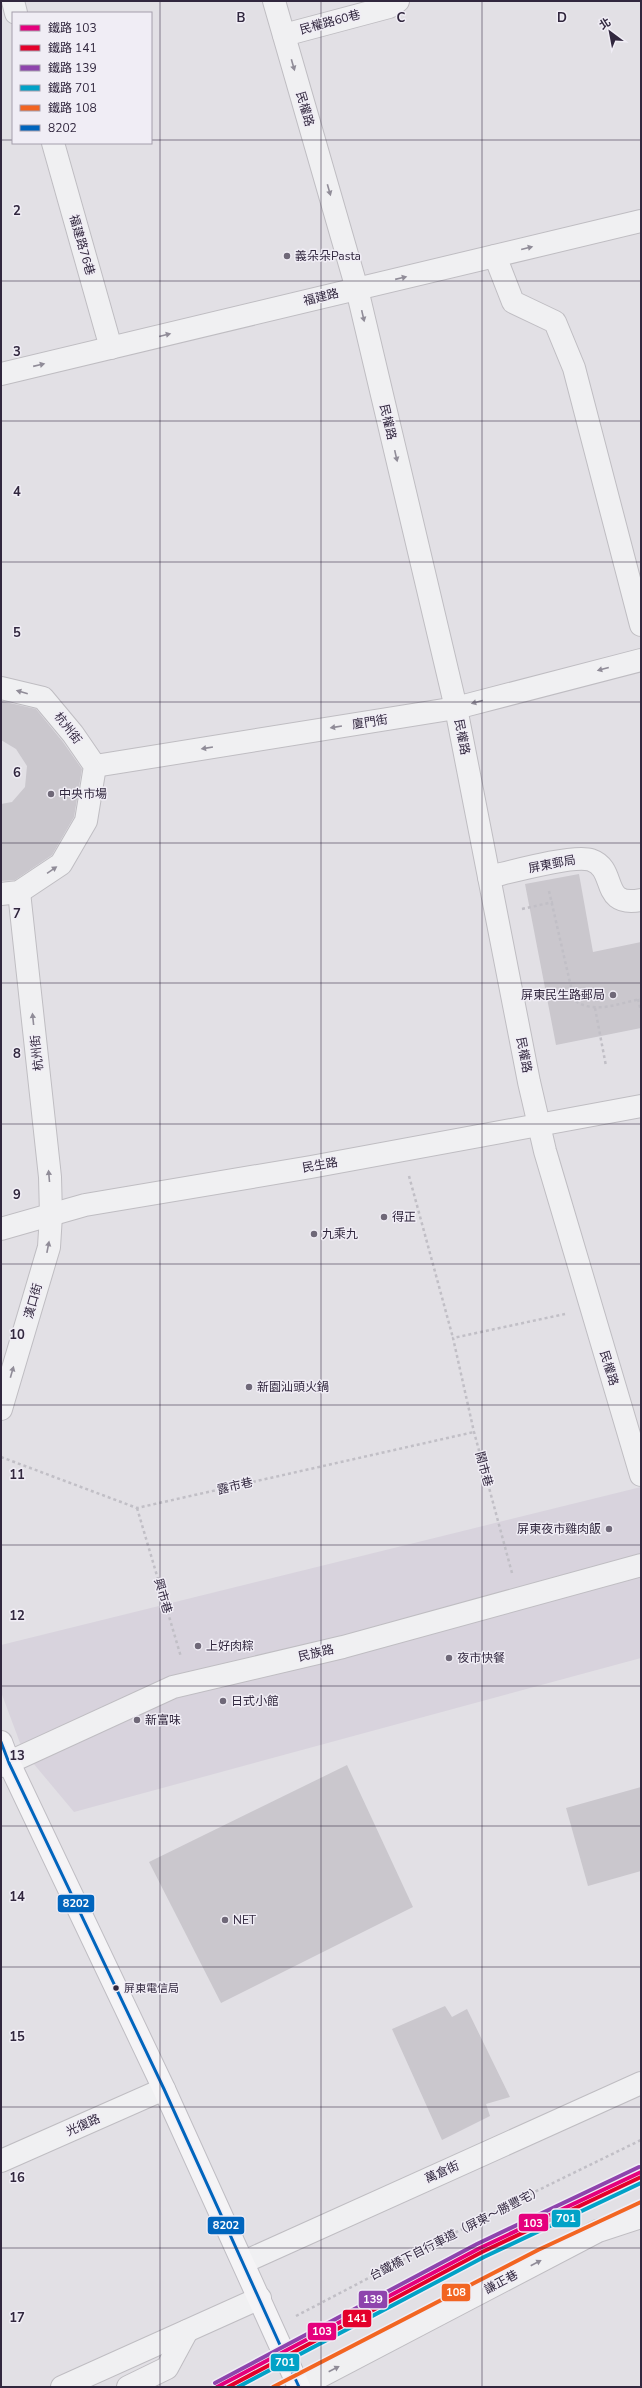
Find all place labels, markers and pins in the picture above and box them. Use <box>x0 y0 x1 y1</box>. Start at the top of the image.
place label: 義朵朵Pasta <box>295 248 361 264</box>
marker: 義朵朵Pasta <box>282 251 292 261</box>
place label: 中央市場 <box>59 786 107 802</box>
marker: 中央市場 <box>46 789 56 799</box>
place label: 屏東民生路郵局 <box>521 987 605 1003</box>
marker: 屏東民生路郵局 <box>608 990 618 1000</box>
place label: 得正 <box>392 1209 416 1225</box>
marker: 得正 <box>379 1212 389 1222</box>
place label: 九乘九 <box>322 1226 358 1242</box>
marker: 九乘九 <box>309 1229 319 1239</box>
place label: 新園汕頭火鍋 <box>257 1379 329 1395</box>
marker: 新園汕頭火鍋 <box>244 1382 254 1392</box>
place label: 屏東夜市雞肉飯 <box>517 1521 601 1537</box>
marker: 屏東夜市雞肉飯 <box>604 1524 614 1534</box>
place label: 上好肉粽 <box>206 1638 254 1654</box>
marker: 上好肉粽 <box>193 1641 203 1651</box>
place label: 夜市快餐 <box>457 1650 505 1666</box>
marker: 夜市快餐 <box>444 1653 454 1663</box>
place label: 日式小館 <box>231 1693 279 1709</box>
marker: 日式小館 <box>218 1696 228 1706</box>
place label: 新富味 <box>145 1712 181 1728</box>
marker: 新富味 <box>132 1715 142 1725</box>
place label: NET <box>233 1912 257 1928</box>
marker: NET <box>220 1915 230 1925</box>
place label: 屏東電信局 <box>124 1981 179 1996</box>
marker: 屏東電信局 <box>111 1983 121 1993</box>

